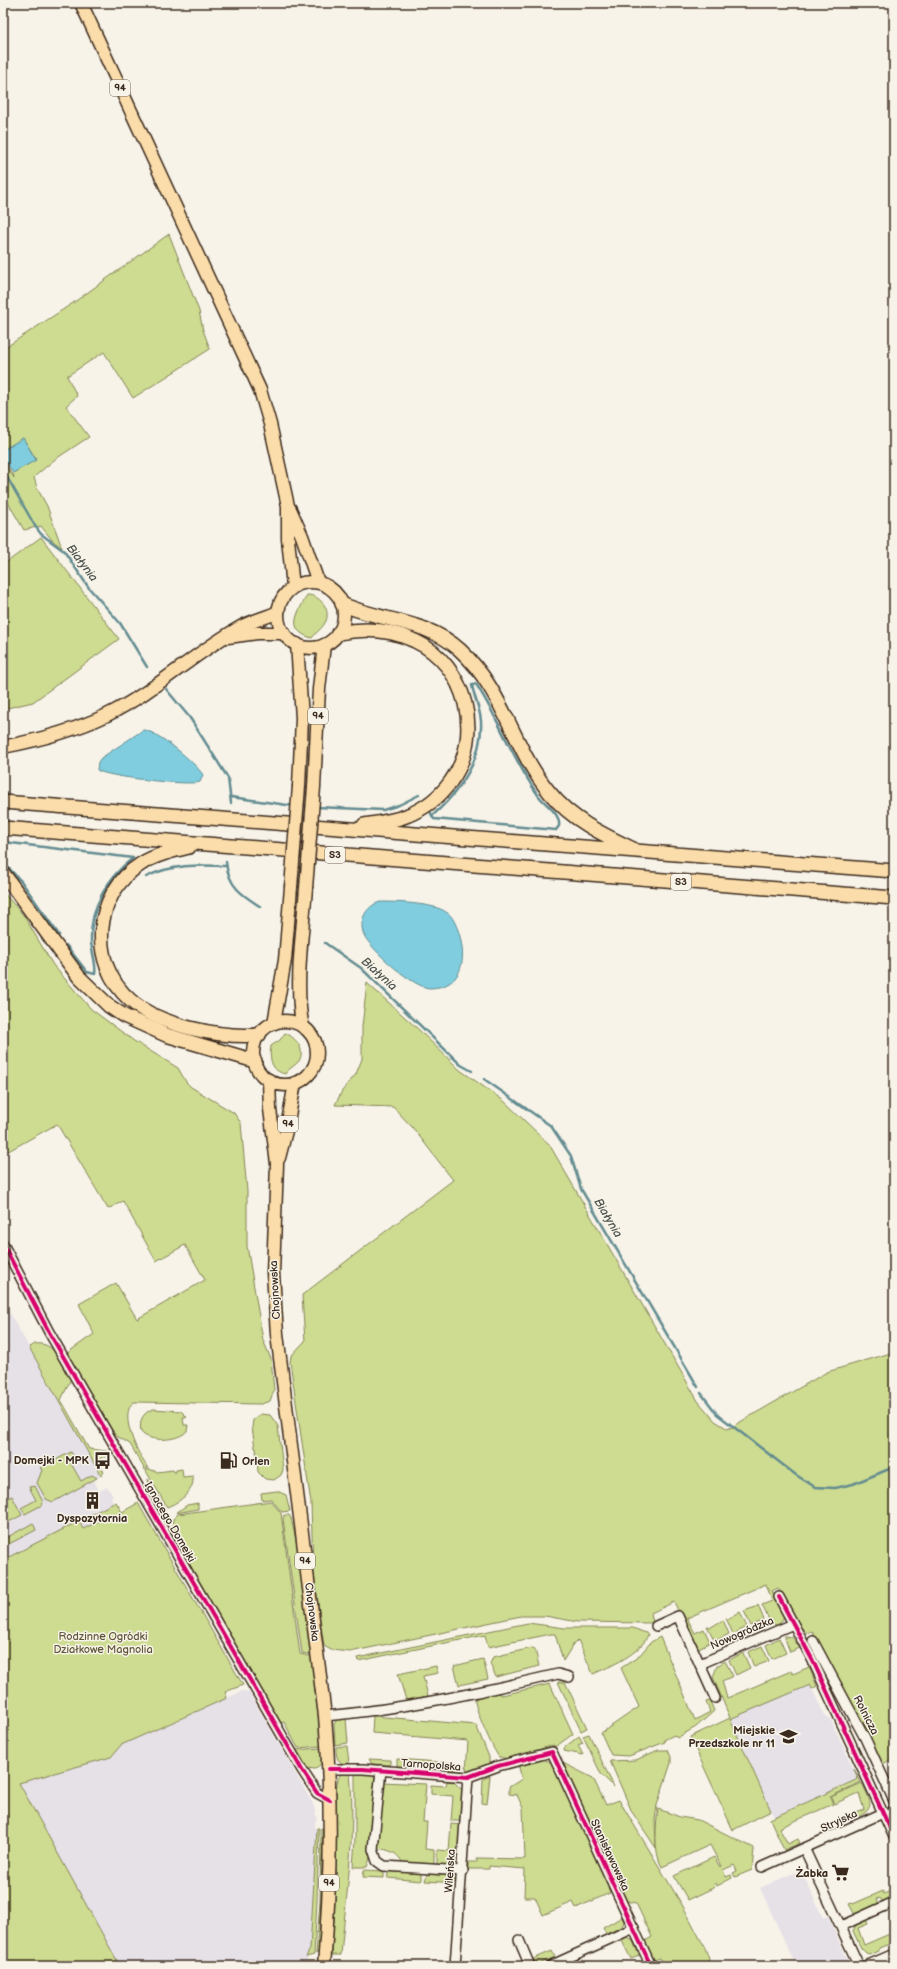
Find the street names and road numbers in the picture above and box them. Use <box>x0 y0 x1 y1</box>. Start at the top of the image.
road number: 94 <box>110 80 130 96</box>
road number: 94 <box>308 708 328 724</box>
road number: S3 <box>325 847 345 863</box>
road number: S3 <box>671 874 691 890</box>
road number: 94 <box>278 1116 298 1132</box>
street label: Chojnowska <box>267 1260 283 1320</box>
street label: Ignacego Domejki <box>142 1480 198 1564</box>
road number: 94 <box>295 1553 315 1569</box>
street label: Chojnowska <box>302 1582 322 1642</box>
street label: Nowogródzka <box>708 1614 776 1652</box>
street label: Rolnicza <box>851 1693 881 1737</box>
street label: Tarnopolska <box>401 1756 461 1774</box>
street label: Stryjska <box>819 1807 859 1835</box>
street label: Stanisławowska <box>588 1817 632 1893</box>
street label: Wileńska <box>442 1849 458 1893</box>
road number: 94 <box>319 1875 339 1891</box>

